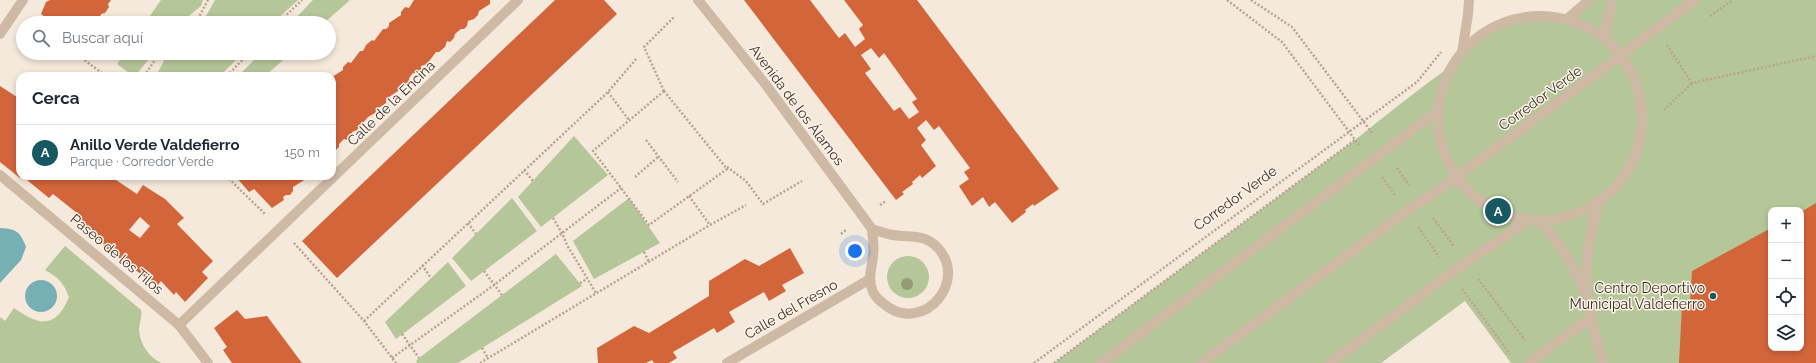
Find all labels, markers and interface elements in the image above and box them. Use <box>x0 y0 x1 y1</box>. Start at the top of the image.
search box <box>16 16 336 60</box>
icon: search <box>30 27 52 49</box>
text: Buscar aquí <box>62 29 143 47</box>
street label: Avenida de los Álamos <box>746 41 849 169</box>
street label: Calle de la Encina <box>344 57 438 149</box>
street label: Corredor Verde <box>1495 62 1585 134</box>
text: Cerca <box>32 88 80 108</box>
text: Anillo Verde Valdefierro <box>70 136 240 154</box>
text: A <box>41 145 49 160</box>
text: 150 m <box>284 145 320 160</box>
text: Parque · Corredor Verde <box>70 154 214 169</box>
street label: Corredor Verde <box>1190 162 1280 234</box>
pin: A <box>1485 196 1511 226</box>
map controls <box>1768 207 1804 351</box>
button: + <box>1768 207 1804 243</box>
street label: Paseo de los Tilos <box>67 211 167 298</box>
your location <box>845 241 865 261</box>
button: − <box>1768 243 1804 279</box>
street label: Calle del Fresno <box>742 276 840 342</box>
button: locate <box>1768 279 1804 315</box>
place label: Centro Deportivo Municipal Valdefierro <box>1569 280 1705 312</box>
marker: Centro Deportivo Municipal Valdefierro <box>1708 291 1718 301</box>
button: layers <box>1768 315 1804 351</box>

